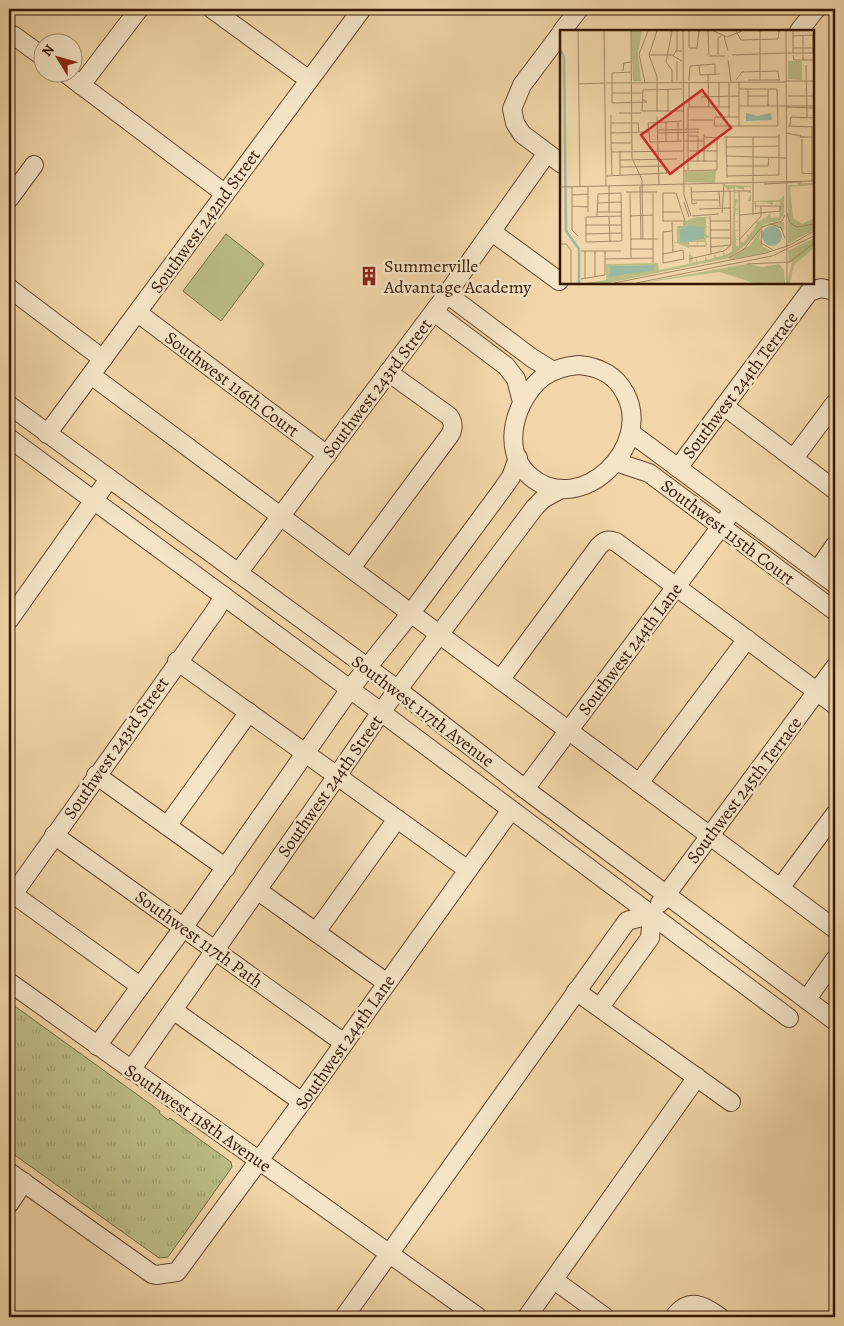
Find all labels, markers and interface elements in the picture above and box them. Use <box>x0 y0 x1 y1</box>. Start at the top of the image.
inset map <box>560 30 814 284</box>
north arrow <box>32 32 82 82</box>
text: N <box>37 41 59 60</box>
street label: Southwest 242nd Street <box>144 144 266 298</box>
place label: Summerville Advantage Academy <box>383 254 532 299</box>
building icon: Summerville Advantage Academy <box>358 265 380 287</box>
street label: Southwest 244th Terrace <box>677 306 803 464</box>
street label: Southwest 243rd Street <box>317 313 437 463</box>
street label: Southwest 116th Court <box>160 326 304 443</box>
street label: Southwest 115th Court <box>656 474 800 590</box>
street label: Southwest 244th Lane <box>572 578 688 720</box>
street label: Southwest 117th Avenue <box>347 649 499 773</box>
street label: Southwest 243rd Street <box>58 672 174 824</box>
street label: Southwest 244th Street <box>272 710 388 862</box>
street label: Southwest 245th Terrace <box>681 712 807 868</box>
street label: Southwest 117th Path <box>130 884 268 994</box>
street label: Southwest 244th Lane <box>289 970 401 1114</box>
street label: Southwest 118th Avenue <box>120 1058 276 1178</box>

